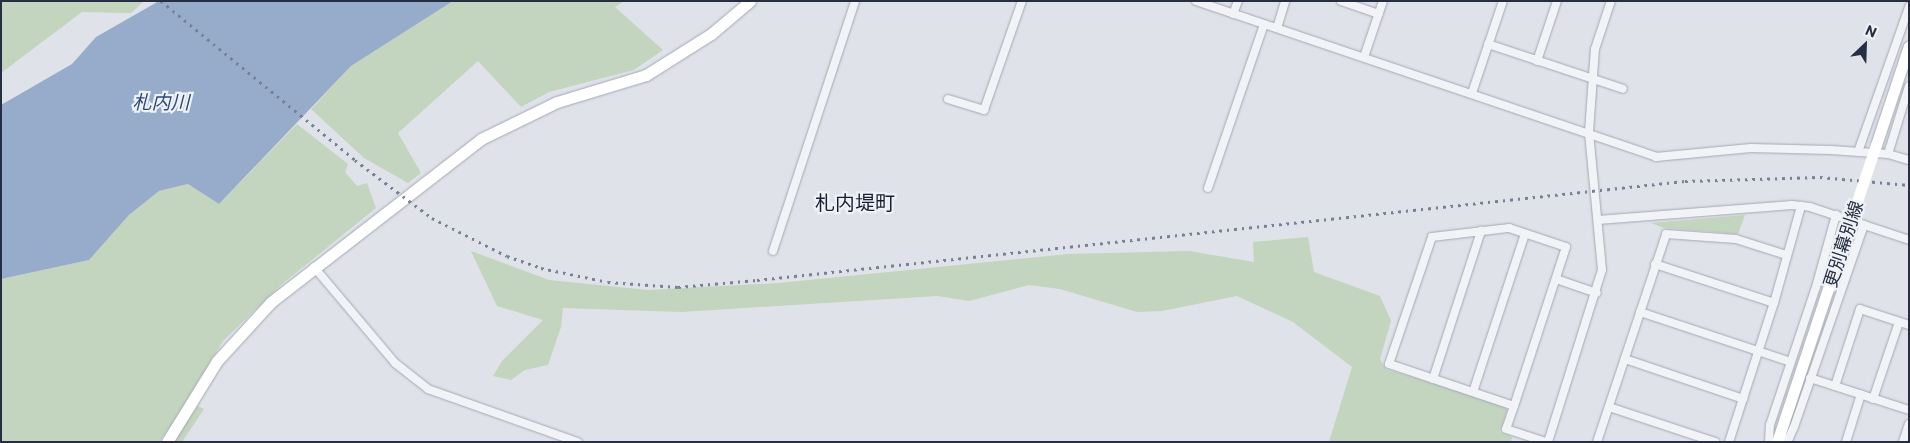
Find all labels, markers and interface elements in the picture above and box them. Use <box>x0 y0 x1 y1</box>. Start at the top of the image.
north arrow <box>1840 20 1890 70</box>
text: N <box>1863 21 1880 41</box>
water label: 札内川 <box>133 91 189 113</box>
district label: 札内堤町 <box>815 190 895 214</box>
street label: 更別幕別線 <box>1819 198 1867 290</box>

